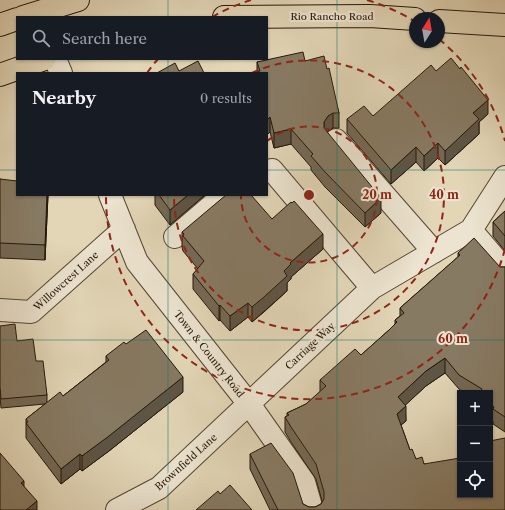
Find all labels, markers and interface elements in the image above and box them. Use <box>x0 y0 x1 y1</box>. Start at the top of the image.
street label: Rio Rancho Road <box>290 10 374 23</box>
north arrow <box>409 12 445 48</box>
search box <box>16 16 268 60</box>
icon: search <box>30 27 52 49</box>
text: Search here <box>62 29 147 48</box>
text: Nearby <box>32 88 96 108</box>
text: 0 results <box>200 90 252 106</box>
text: 20 m <box>362 187 392 202</box>
text: 40 m <box>429 187 459 202</box>
centre of rings <box>302 188 316 202</box>
street label: Willowcrest Lane <box>30 248 101 314</box>
street label: Town & Country Road <box>171 308 247 400</box>
street label: Carriage Way <box>282 319 338 372</box>
text: 60 m <box>438 331 468 346</box>
map controls <box>457 390 493 498</box>
button: + <box>457 390 493 426</box>
button: − <box>457 426 493 462</box>
street label: Brownfield Lane <box>152 431 220 493</box>
button: locate <box>457 462 493 498</box>

